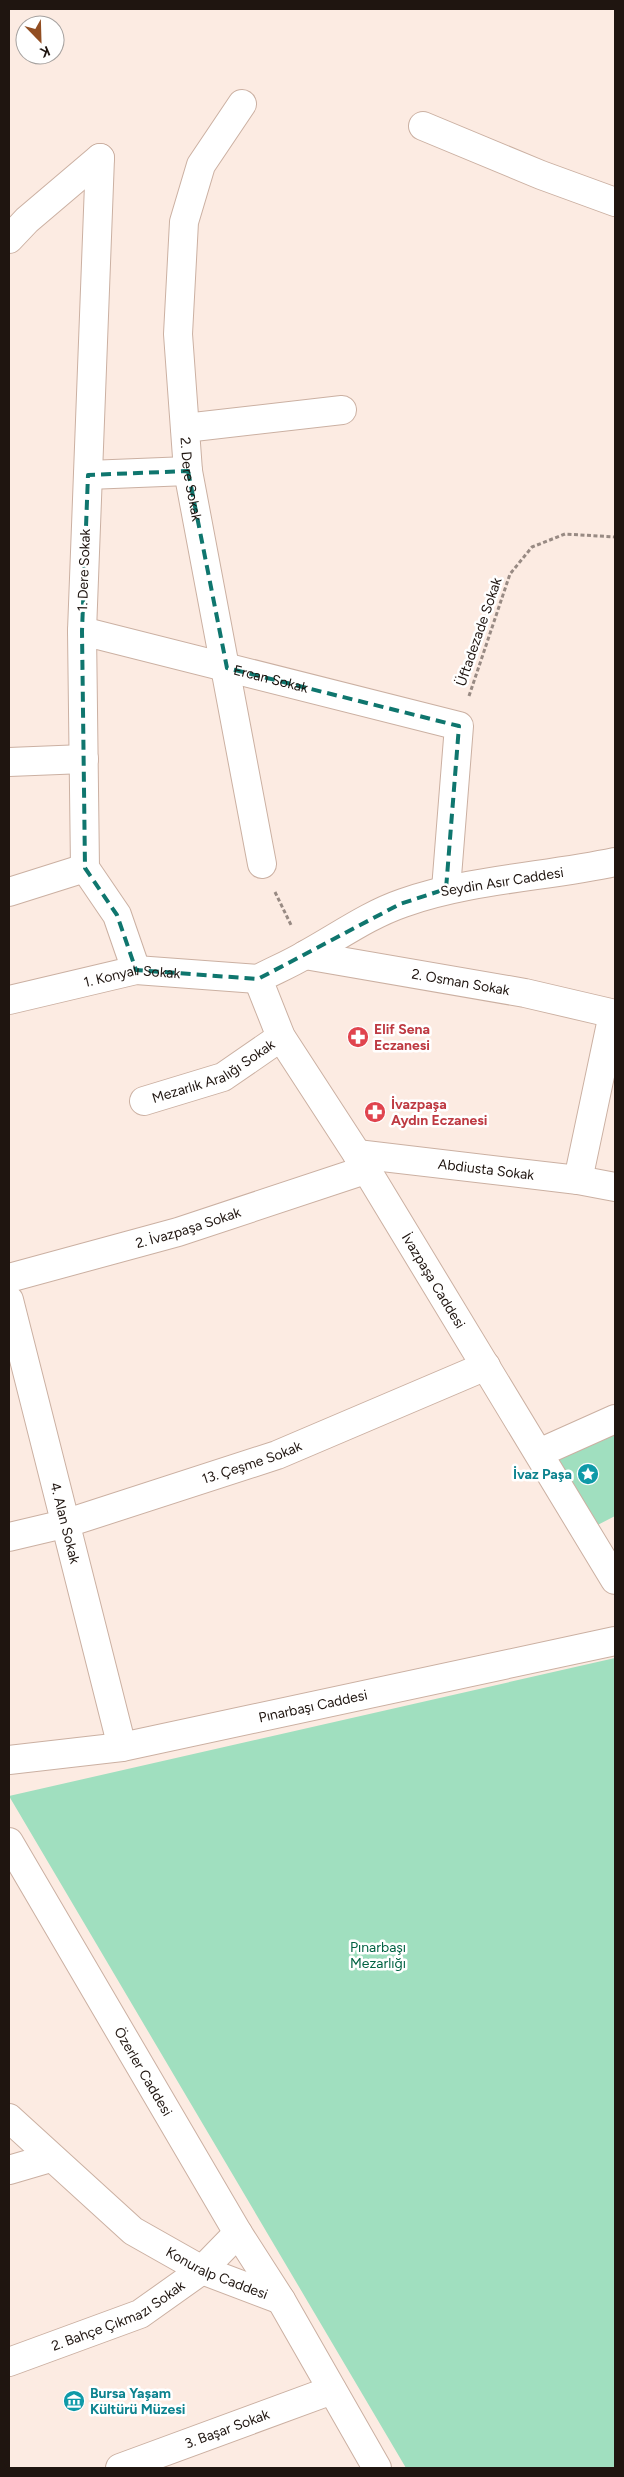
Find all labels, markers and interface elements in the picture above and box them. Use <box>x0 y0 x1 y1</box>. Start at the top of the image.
north arrow <box>15 15 65 65</box>
text: K <box>37 42 52 61</box>
street label: 2. Dere Sokak <box>177 437 206 523</box>
street label: 1. Dere Sokak <box>74 528 94 612</box>
street label: Üftadezade Sokak <box>452 575 506 689</box>
street label: Ercan Sokak <box>232 661 310 696</box>
street label: Seydin Asır Caddesi <box>439 864 565 900</box>
street label: 1. Konyalı Sokak <box>82 962 181 991</box>
street label: 2. Osman Sokak <box>410 965 511 999</box>
place label: Elif Sena Eczanesi <box>374 1021 430 1054</box>
pharmacy icon: Elif Sena Eczanesi <box>346 1025 370 1049</box>
street label: Mezarlık Aralığı Sokak <box>150 1035 278 1107</box>
place label: İvazpaşa Aydın Eczanesi <box>391 1096 487 1129</box>
pharmacy icon: İvazpaşa Aydın Eczanesi <box>363 1100 387 1124</box>
street label: Abdiusta Sokak <box>437 1155 535 1183</box>
street label: 2. İvazpaşa Sokak <box>134 1203 243 1252</box>
street label: İvazpaşa Caddesi <box>398 1230 469 1331</box>
street label: 13. Çeşme Sokak <box>200 1437 304 1487</box>
place icon: İvaz Paşa <box>576 1462 600 1486</box>
place label: İvaz Paşa <box>513 1466 572 1483</box>
street label: 4. Alan Sokak <box>47 1480 84 1566</box>
street label: Pınarbaşı Caddesi <box>257 1686 369 1726</box>
park label: Pınarbaşı Mezarlığı <box>350 1939 406 1972</box>
street label: Özerler Caddesi <box>111 2024 176 2119</box>
street label: Konuralp Caddesi <box>163 2243 270 2303</box>
street label: 2. Bahçe Çıkmazı Sokak <box>49 2276 188 2354</box>
place label: Bursa Yaşam Kültürü Müzesi̇ <box>90 2385 185 2418</box>
museum icon: Bursa Yaşam Kültürü Müzesi̇ <box>62 2389 86 2413</box>
street label: 3. Başar Sokak <box>182 2405 272 2452</box>

